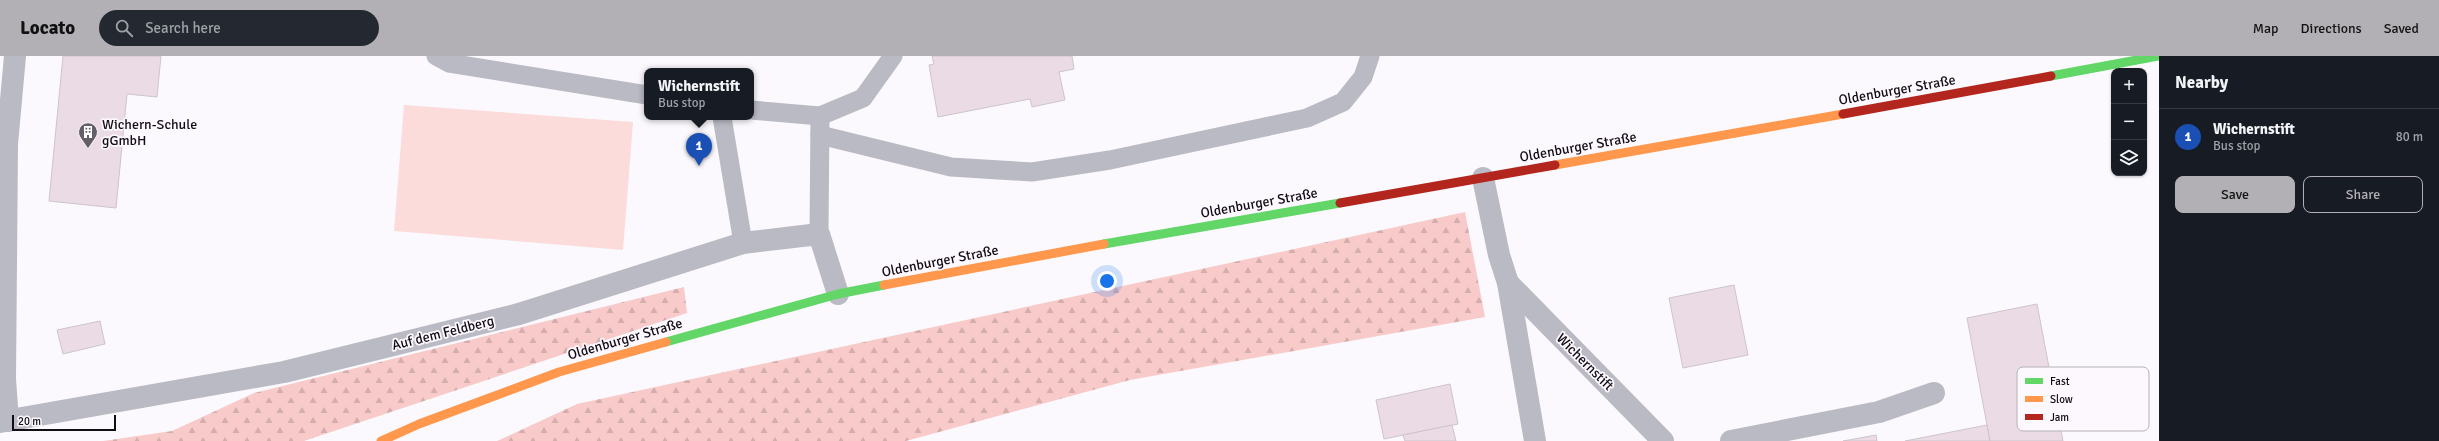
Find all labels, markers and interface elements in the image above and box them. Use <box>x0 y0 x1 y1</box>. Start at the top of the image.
search box <box>99 10 379 46</box>
text: Locato <box>20 16 75 40</box>
icon: search <box>113 17 135 39</box>
text: Search here <box>145 19 221 37</box>
text: Map <box>2253 20 2279 37</box>
text: Directions <box>2301 20 2362 37</box>
text: Saved <box>2384 20 2419 37</box>
popup <box>644 68 754 120</box>
map controls <box>2111 68 2147 176</box>
button: + <box>2111 68 2147 104</box>
street label: Oldenburger Straße <box>1837 71 1957 109</box>
text: Nearby <box>2175 72 2228 93</box>
text: Wichernstift <box>658 77 740 95</box>
text: Bus stop <box>658 95 705 111</box>
button: − <box>2111 104 2147 140</box>
place label: Wichern-Schule gGmbH <box>102 116 197 149</box>
text: Wichernstift <box>2213 120 2295 138</box>
building icon: Wichern-Schule gGmbH <box>77 121 99 149</box>
street label: Oldenburger Straße <box>1518 128 1638 166</box>
text: 1 <box>2184 129 2192 145</box>
text: 80 m <box>2396 129 2423 145</box>
pin: 1 <box>686 133 712 166</box>
text: Bus stop <box>2213 138 2260 154</box>
button: layers <box>2111 140 2147 176</box>
button: Save <box>2175 176 2295 213</box>
button: Share <box>2303 176 2423 213</box>
street label: Oldenburger Straße <box>1199 184 1319 222</box>
street label: Oldenburger Straße <box>880 241 1000 281</box>
your location <box>1097 271 1117 291</box>
street label: Auf dem Feldberg <box>390 312 496 354</box>
street label: Oldenburger Straße <box>566 314 684 364</box>
street label: Wichernstift <box>1553 330 1617 394</box>
legend <box>2017 367 2149 431</box>
text: Fast <box>2050 375 2070 388</box>
text: Slow <box>2050 393 2073 406</box>
text: Jam <box>2050 411 2069 424</box>
scale bar <box>12 413 116 432</box>
text: 20 m <box>18 415 41 428</box>

